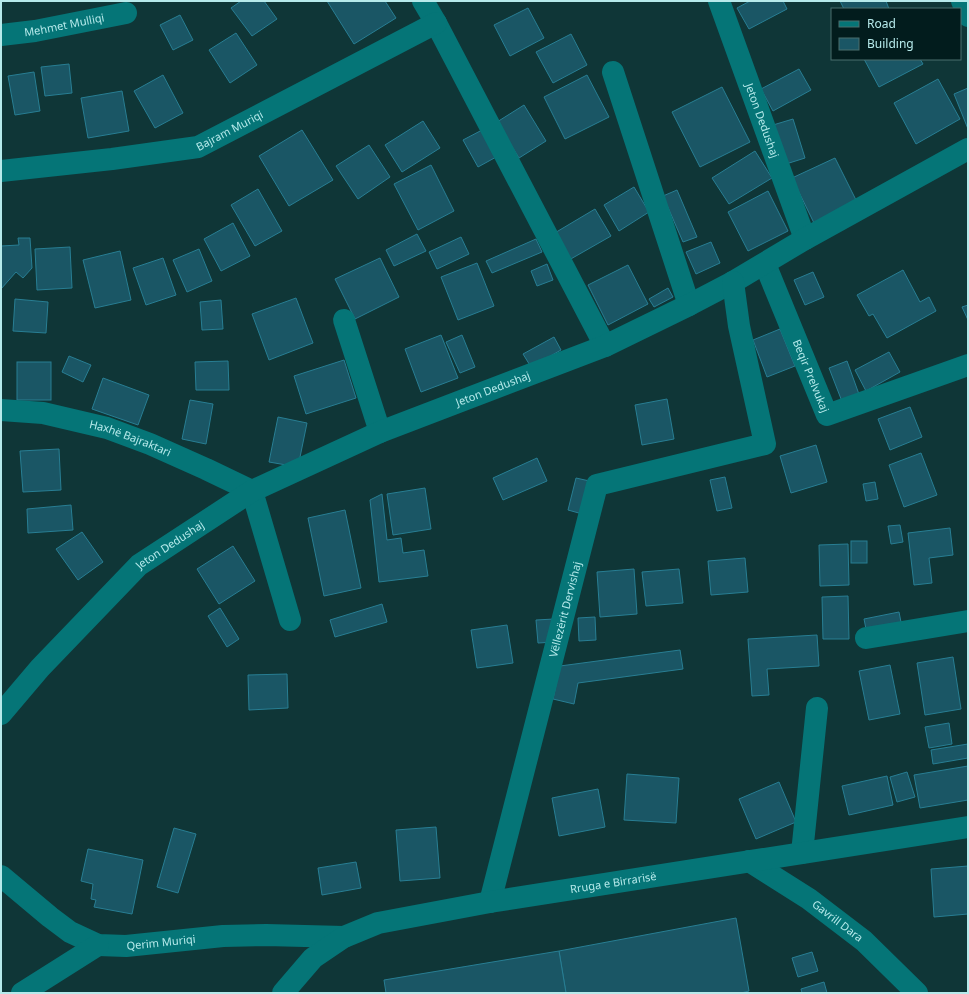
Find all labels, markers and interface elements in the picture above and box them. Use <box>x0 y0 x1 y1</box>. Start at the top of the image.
legend <box>831 8 961 60</box>
street label: Mehmet Mulliqi <box>23 9 105 39</box>
text: Road <box>867 15 896 32</box>
text: Building <box>867 35 914 52</box>
street label: Jeton Dedushaj <box>742 80 783 160</box>
street label: Bajram Muriqi <box>193 106 265 154</box>
street label: Beqir Prelvukaj <box>790 337 833 415</box>
street label: Jeton Dedushaj <box>452 367 532 410</box>
street label: Haxhë Bajraktari <box>88 416 174 460</box>
street label: Jeton Dedushaj <box>131 517 206 572</box>
street label: Vëllezërit Dervishaj <box>545 560 584 659</box>
street label: Rruga e Birrarisë <box>569 868 657 896</box>
street label: Gavrill Dara <box>809 896 866 945</box>
street label: Qerim Muriqi <box>126 931 196 953</box>

